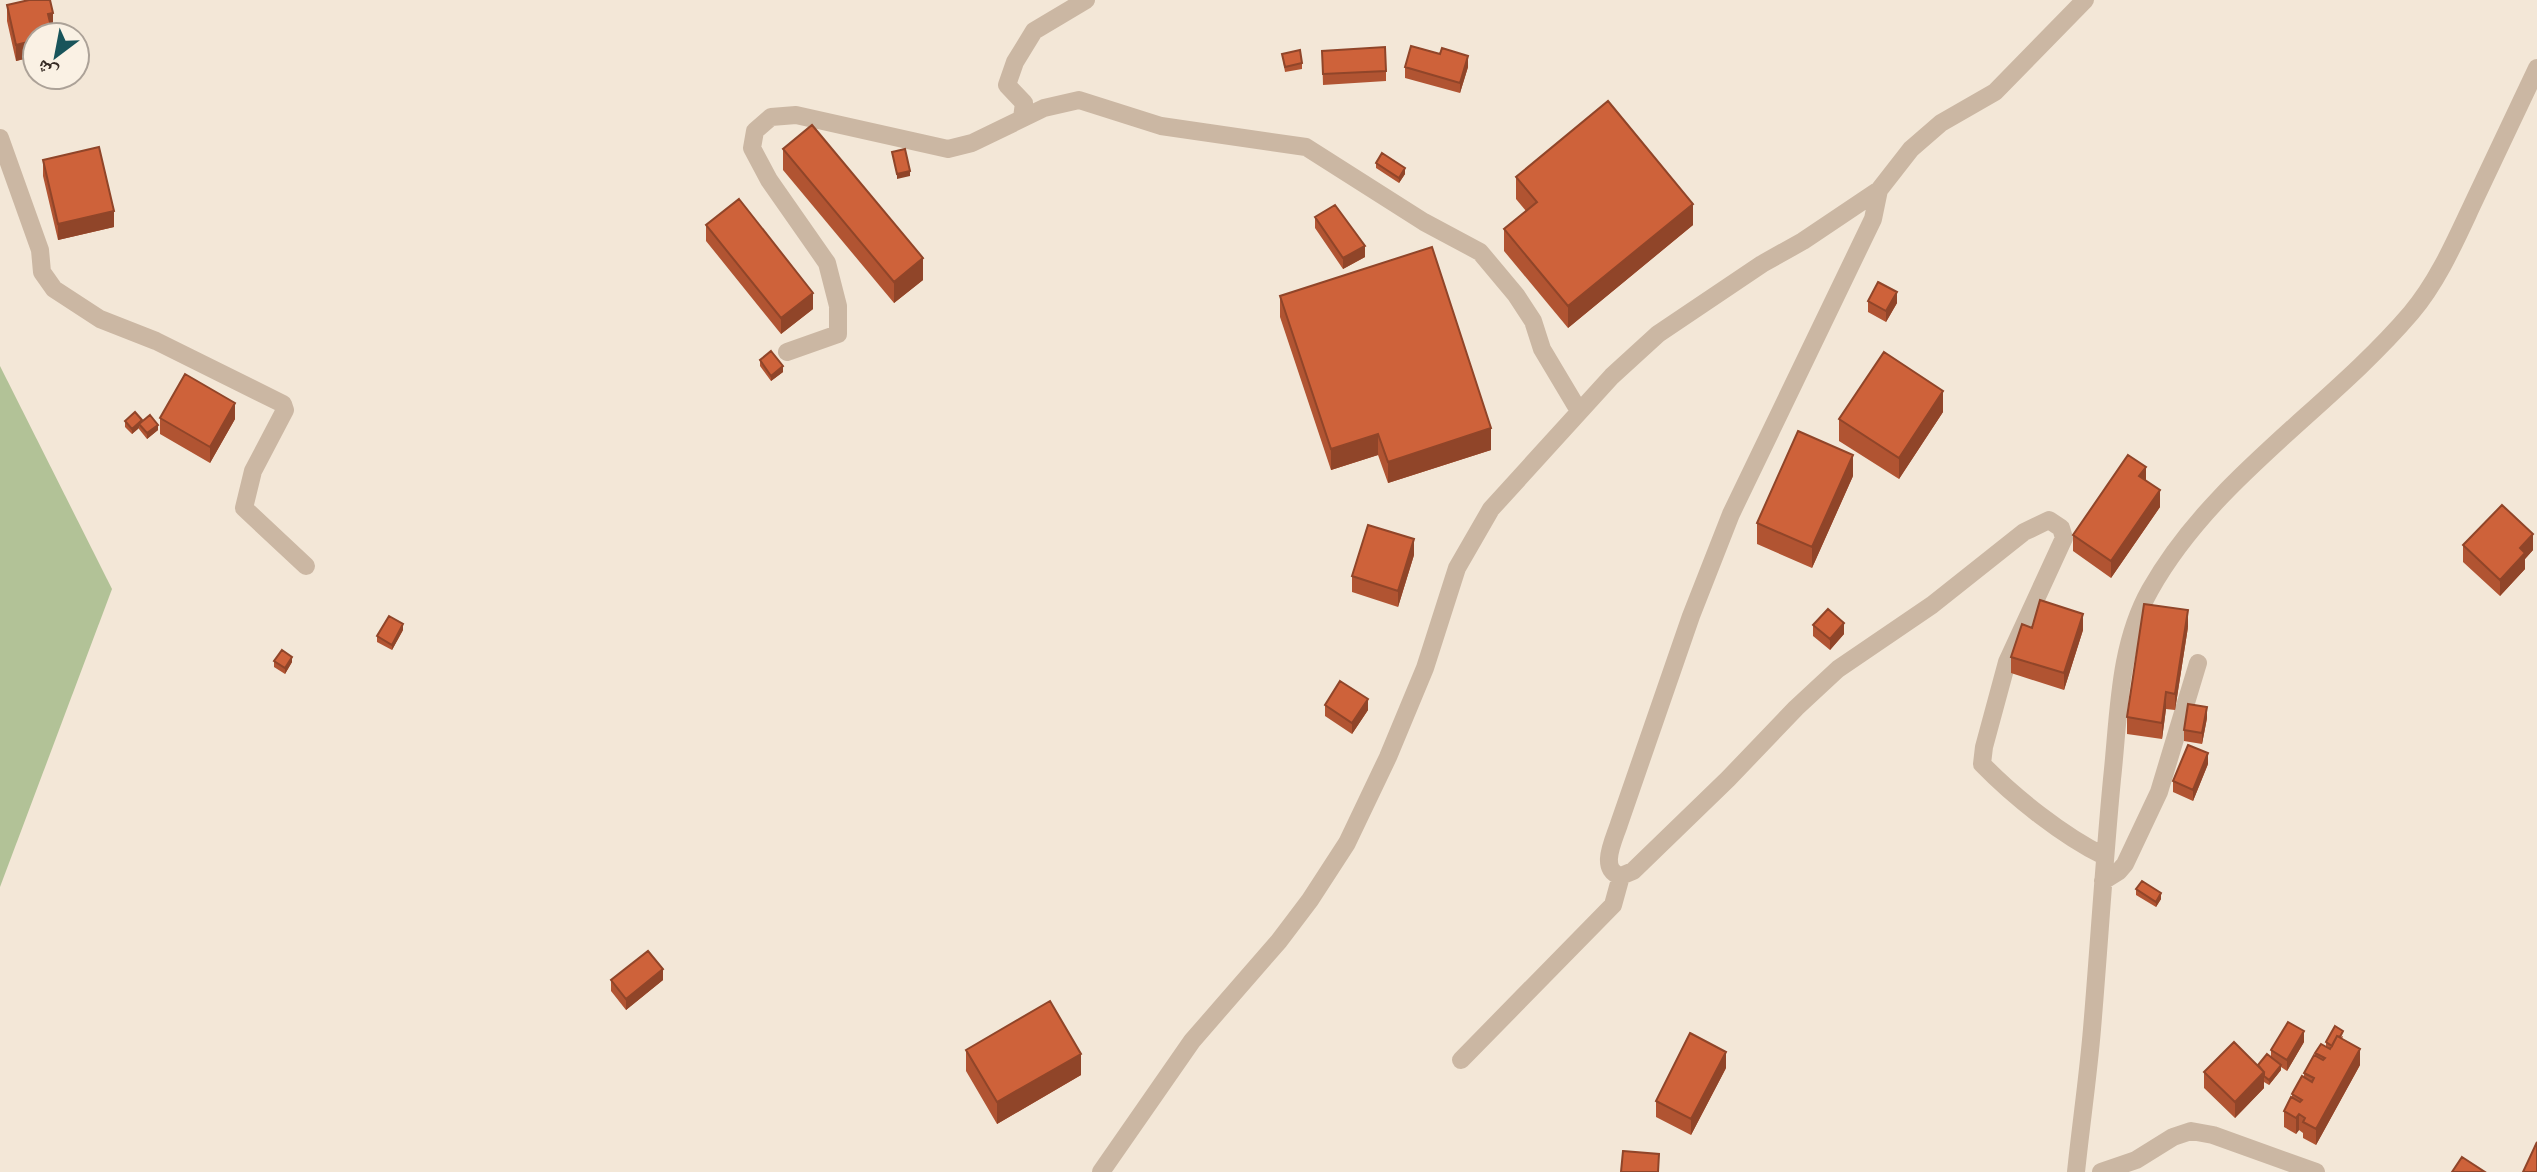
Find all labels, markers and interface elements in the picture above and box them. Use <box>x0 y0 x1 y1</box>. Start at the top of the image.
north arrow <box>21 21 91 91</box>
text: ش <box>32 55 62 86</box>

